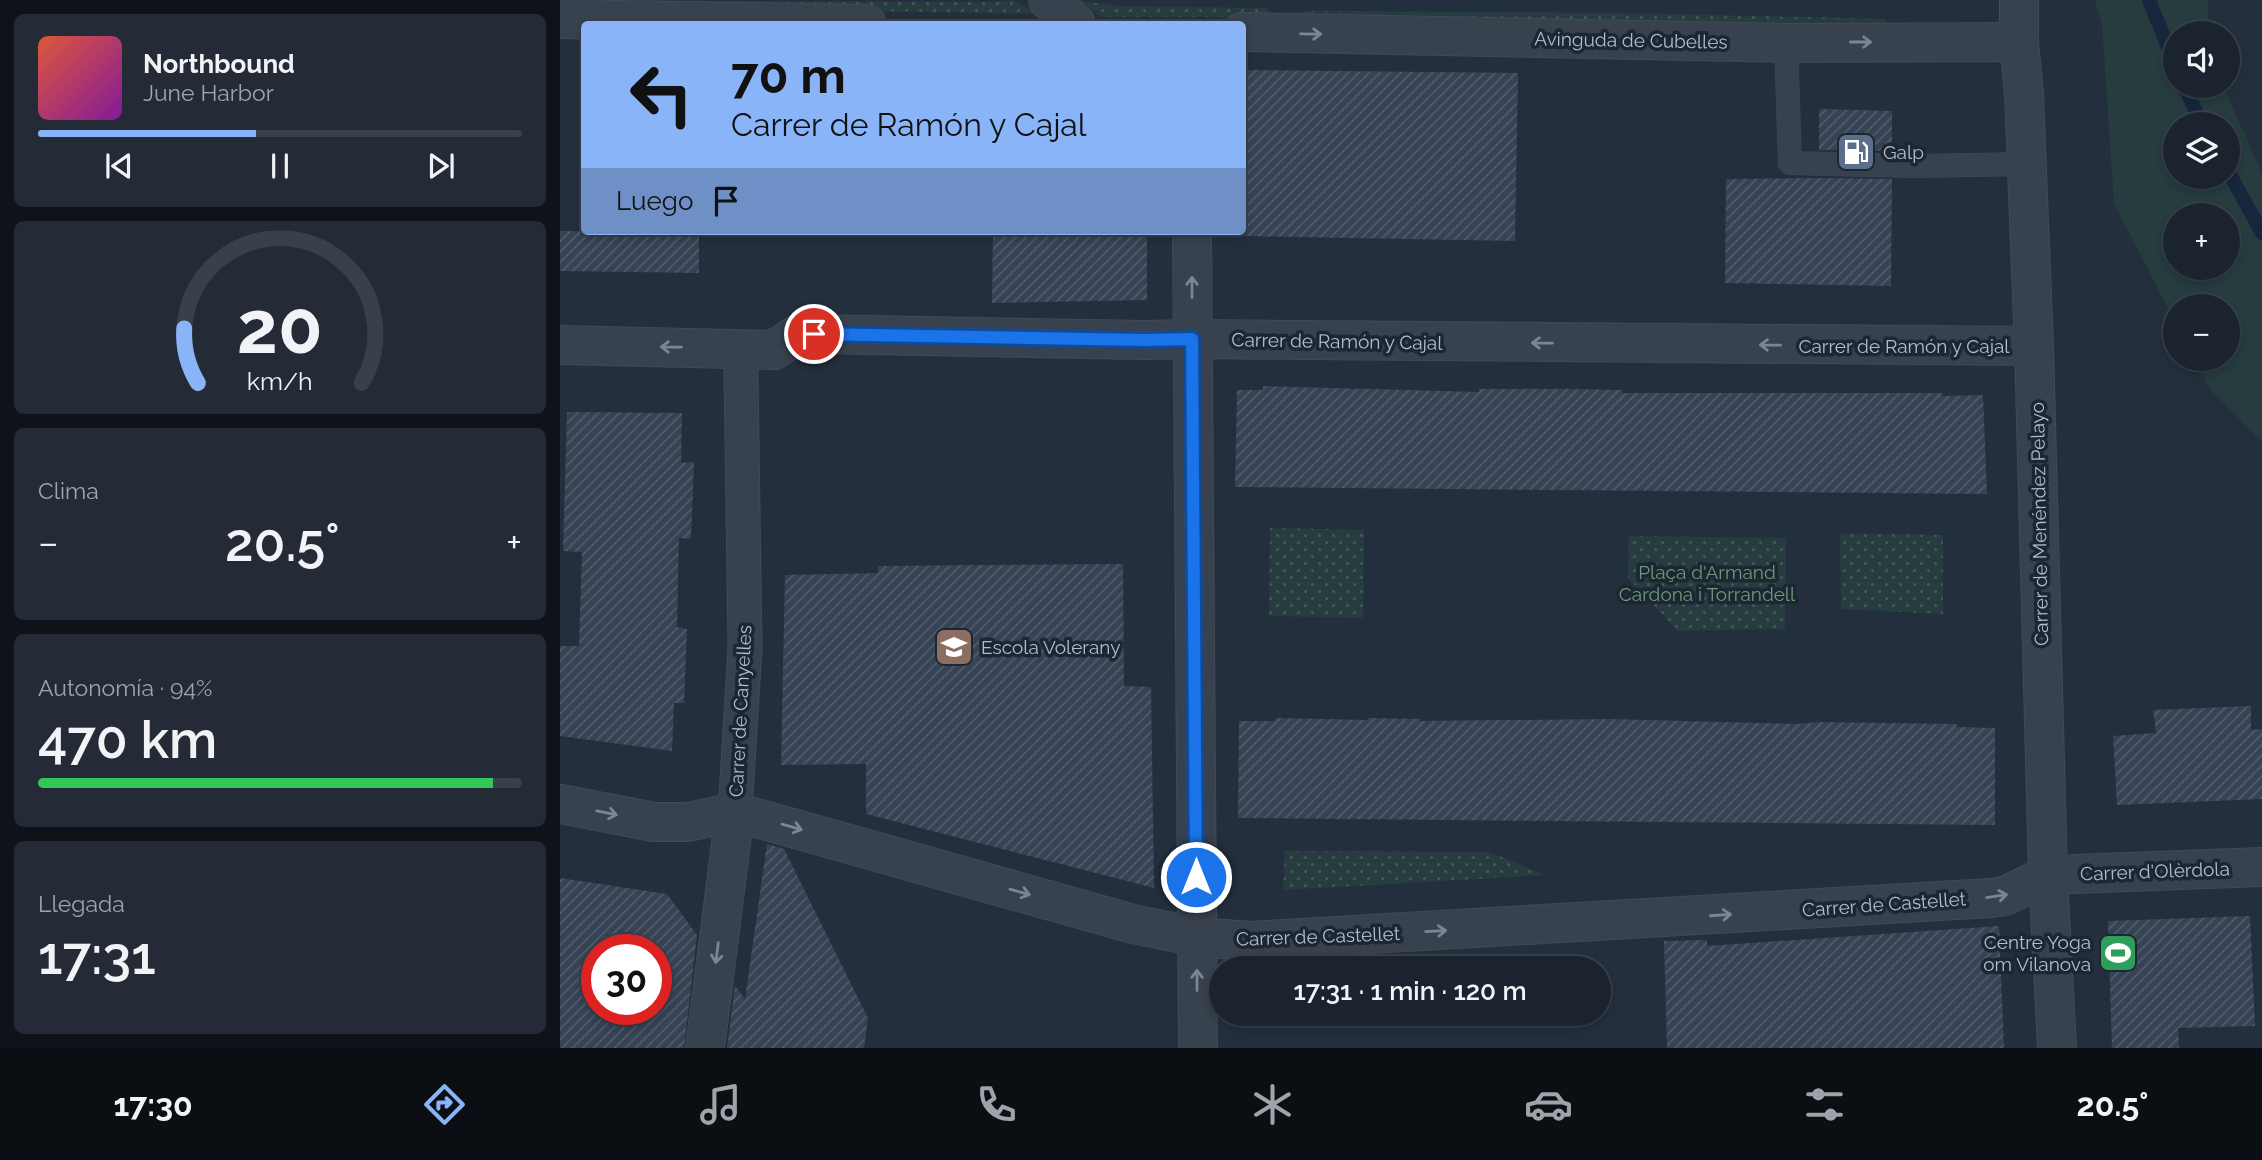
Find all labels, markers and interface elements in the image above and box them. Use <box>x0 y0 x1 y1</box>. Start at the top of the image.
map controls <box>2163 21 2240 371</box>
button: sound <box>2163 21 2240 98</box>
one-way arrow <box>1299 27 1322 40</box>
street label: Avinguda de Cubelles <box>1534 27 1728 53</box>
one-way arrow <box>1849 35 1872 49</box>
text: 70 m <box>731 47 846 104</box>
text: Northbound <box>143 49 295 79</box>
icon: left <box>616 49 707 140</box>
text: June Harbor <box>143 79 274 106</box>
text: Carrer de Ramón y Cajal <box>731 106 1086 143</box>
button: layers <box>2163 112 2240 189</box>
fuel station icon: Galp <box>1835 131 1877 173</box>
place label: Galp <box>1883 141 1924 163</box>
icon: previous <box>100 147 138 185</box>
icon: pause <box>261 147 299 185</box>
icon: next <box>422 147 460 185</box>
icon: arrive <box>707 182 745 220</box>
text: Luego <box>616 186 693 216</box>
button: + <box>2163 203 2240 280</box>
one-way arrow <box>1185 276 1199 299</box>
text: 20 <box>237 286 323 371</box>
button: − <box>2163 294 2240 371</box>
pin <box>784 304 844 364</box>
icon: arrive <box>795 315 833 353</box>
street label: Carrer de Ramón y Cajal <box>1231 328 1444 354</box>
street label: Carrer de Ramón y Cajal <box>1798 335 2010 357</box>
one-way arrow <box>1531 336 1554 350</box>
one-way arrow <box>1759 338 1782 352</box>
one-way arrow <box>659 341 682 354</box>
text: km/h <box>247 366 313 396</box>
street label: Carrer de Menéndez Pelayo <box>2026 402 2052 646</box>
text: Clima <box>38 477 99 504</box>
text: 20.5° <box>225 512 340 573</box>
text: − <box>38 520 58 565</box>
text: + <box>506 520 522 565</box>
park label: Plaça d'Armand Cardona i Torrandell <box>1619 561 1796 605</box>
street label: Carrer de Canyelles <box>725 624 755 798</box>
school or university icon: Escola Volerany <box>933 626 975 668</box>
place label: Escola Volerany <box>981 636 1121 658</box>
text: Autonomía · 94% <box>38 674 212 701</box>
text: 470 km <box>38 709 217 770</box>
one-way arrow <box>595 807 618 820</box>
one-way arrow <box>781 822 803 835</box>
position arrow <box>1159 840 1233 914</box>
street label: Carrer d'Olèrdola <box>2080 857 2230 885</box>
one-way arrow <box>1008 886 1030 899</box>
street label: Carrer de Castellet <box>1801 887 1967 921</box>
one-way arrow <box>1985 889 2008 902</box>
text: Llegada <box>38 890 125 917</box>
one-way arrow <box>1709 908 1732 921</box>
street label: Carrer de Castellet <box>1236 922 1401 950</box>
one-way arrow <box>1424 924 1447 937</box>
text: 17:31 <box>38 925 156 986</box>
place label: Centre Yoga om Vilanova <box>1983 931 2091 975</box>
sports icon: Centre Yoga om Vilanova <box>2097 932 2139 974</box>
speed limit sign: 30 <box>581 934 672 1025</box>
one-way arrow <box>710 941 723 964</box>
one-way arrow <box>1190 969 1204 992</box>
text: 17:31 · 1 min · 120 m <box>1293 976 1527 1006</box>
icon: directions <box>420 1080 469 1129</box>
icon: music <box>696 1080 745 1129</box>
icon: phone <box>972 1080 1021 1129</box>
icon: climate <box>1248 1080 1297 1129</box>
icon: car <box>1524 1080 1573 1129</box>
icon: filters <box>1800 1080 1849 1129</box>
text: 17:30 <box>114 1086 193 1123</box>
text: 20.5° <box>2077 1086 2148 1123</box>

